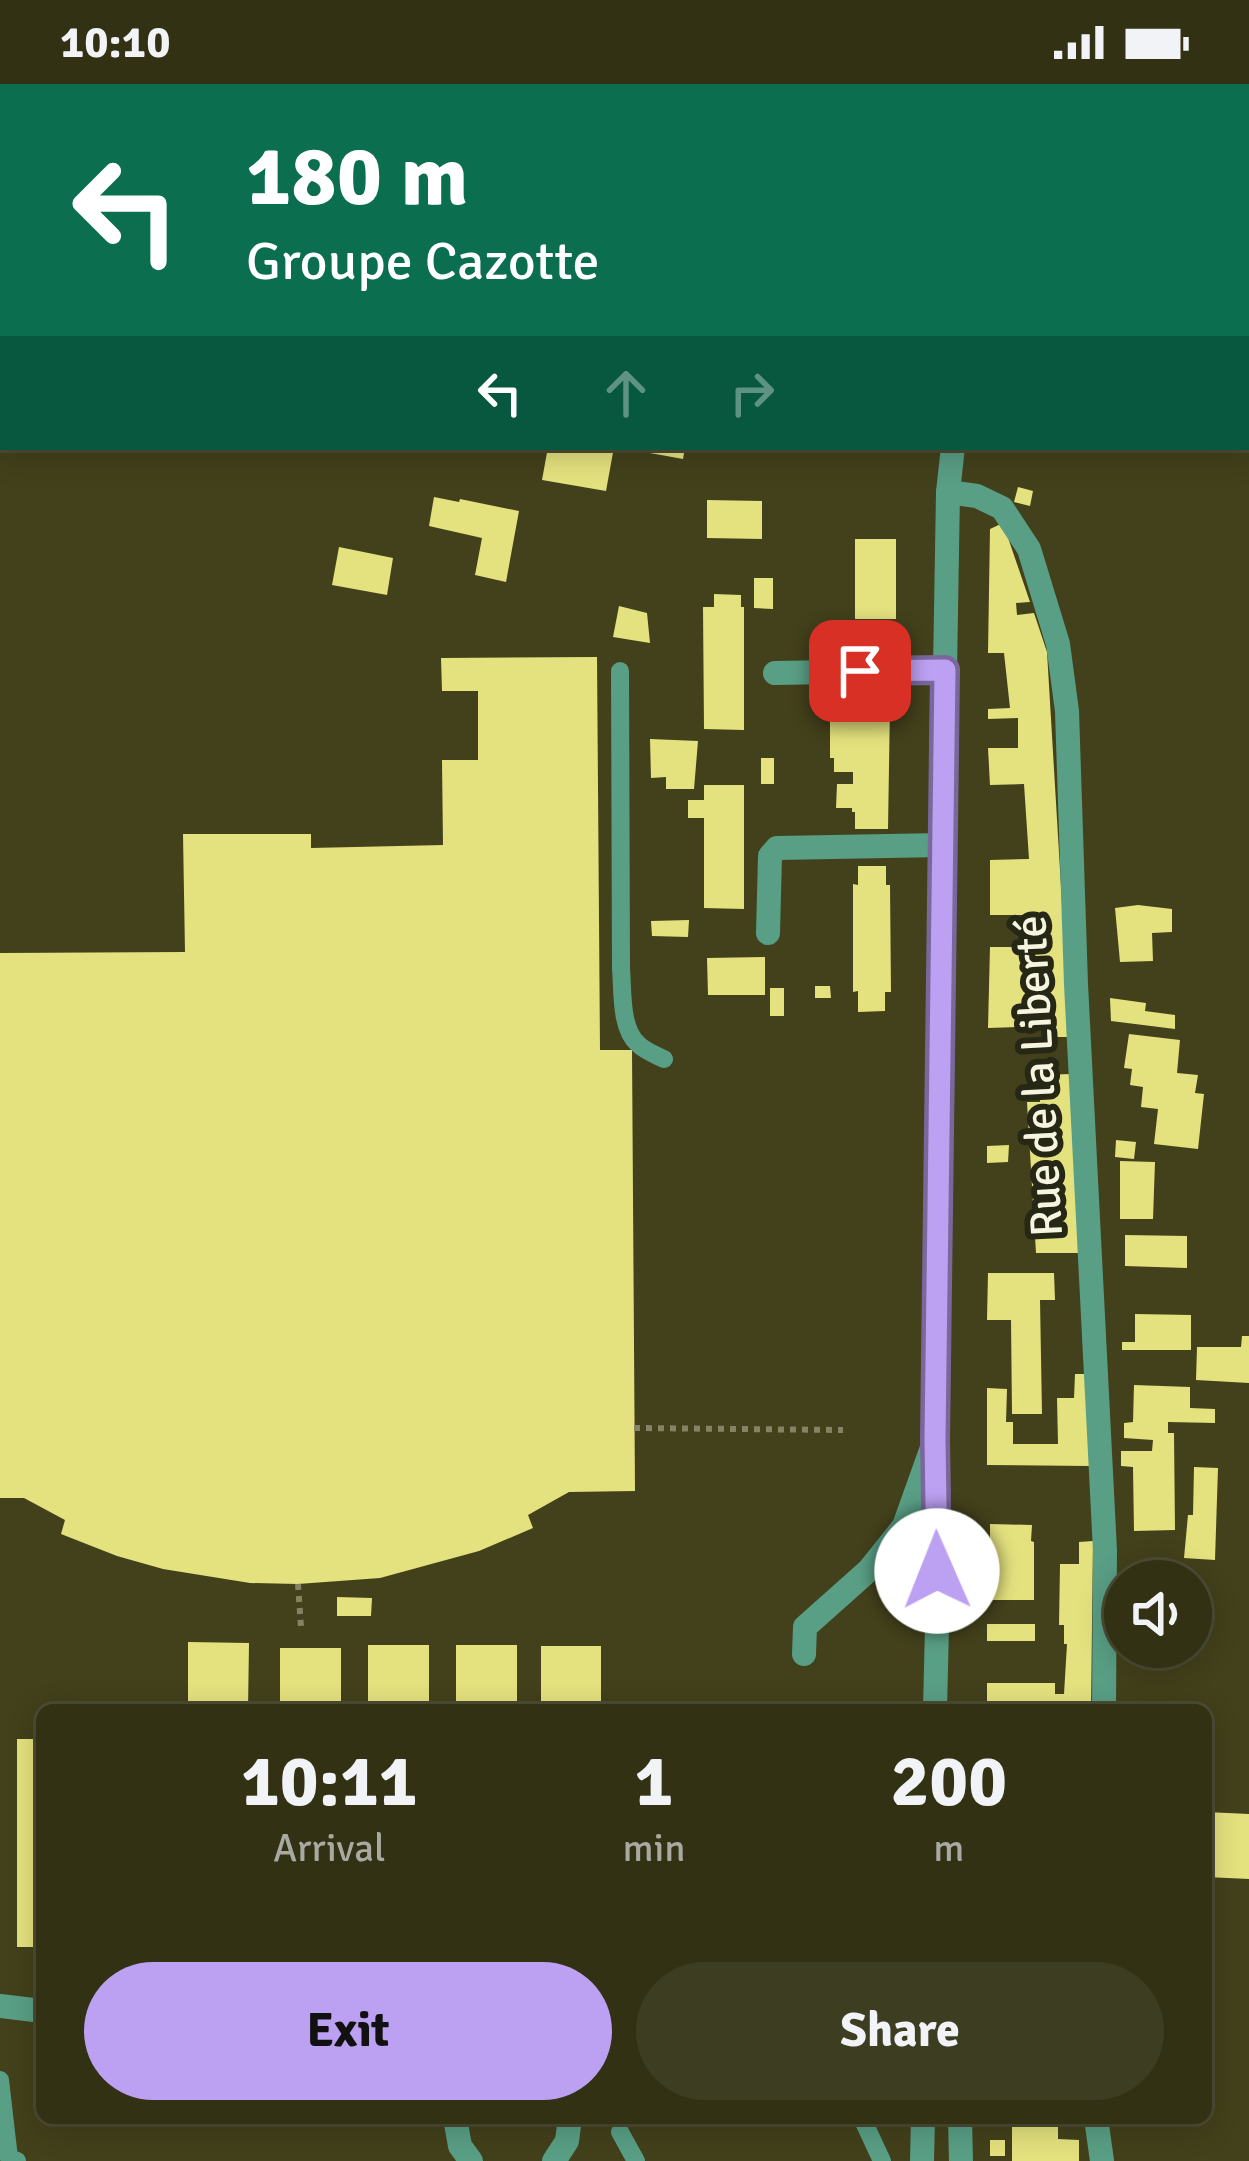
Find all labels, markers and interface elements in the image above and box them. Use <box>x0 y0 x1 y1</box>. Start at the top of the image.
text: 10:10 <box>60 15 170 70</box>
text: 180 m <box>246 125 468 229</box>
icon: left <box>48 132 204 288</box>
text: Groupe Cazotte <box>246 228 600 295</box>
icon: left <box>467 360 533 426</box>
icon: ahead <box>593 360 659 426</box>
icon: right <box>719 360 785 426</box>
pin <box>809 620 911 722</box>
icon: arrive <box>827 638 893 704</box>
street label: Rue de la Liberté <box>1003 914 1075 1238</box>
position arrow <box>874 1508 1000 1634</box>
map controls <box>1104 1560 1212 1668</box>
button: sound <box>1104 1560 1212 1668</box>
text: 10:11 <box>241 1737 418 1826</box>
text: 1 <box>635 1737 673 1826</box>
text: 200 <box>890 1737 1007 1826</box>
text: Arrival <box>273 1824 385 1872</box>
text: min <box>623 1824 686 1872</box>
text: m <box>933 1824 964 1872</box>
button: Exit <box>84 1962 612 2100</box>
button: Share <box>636 1962 1164 2100</box>

